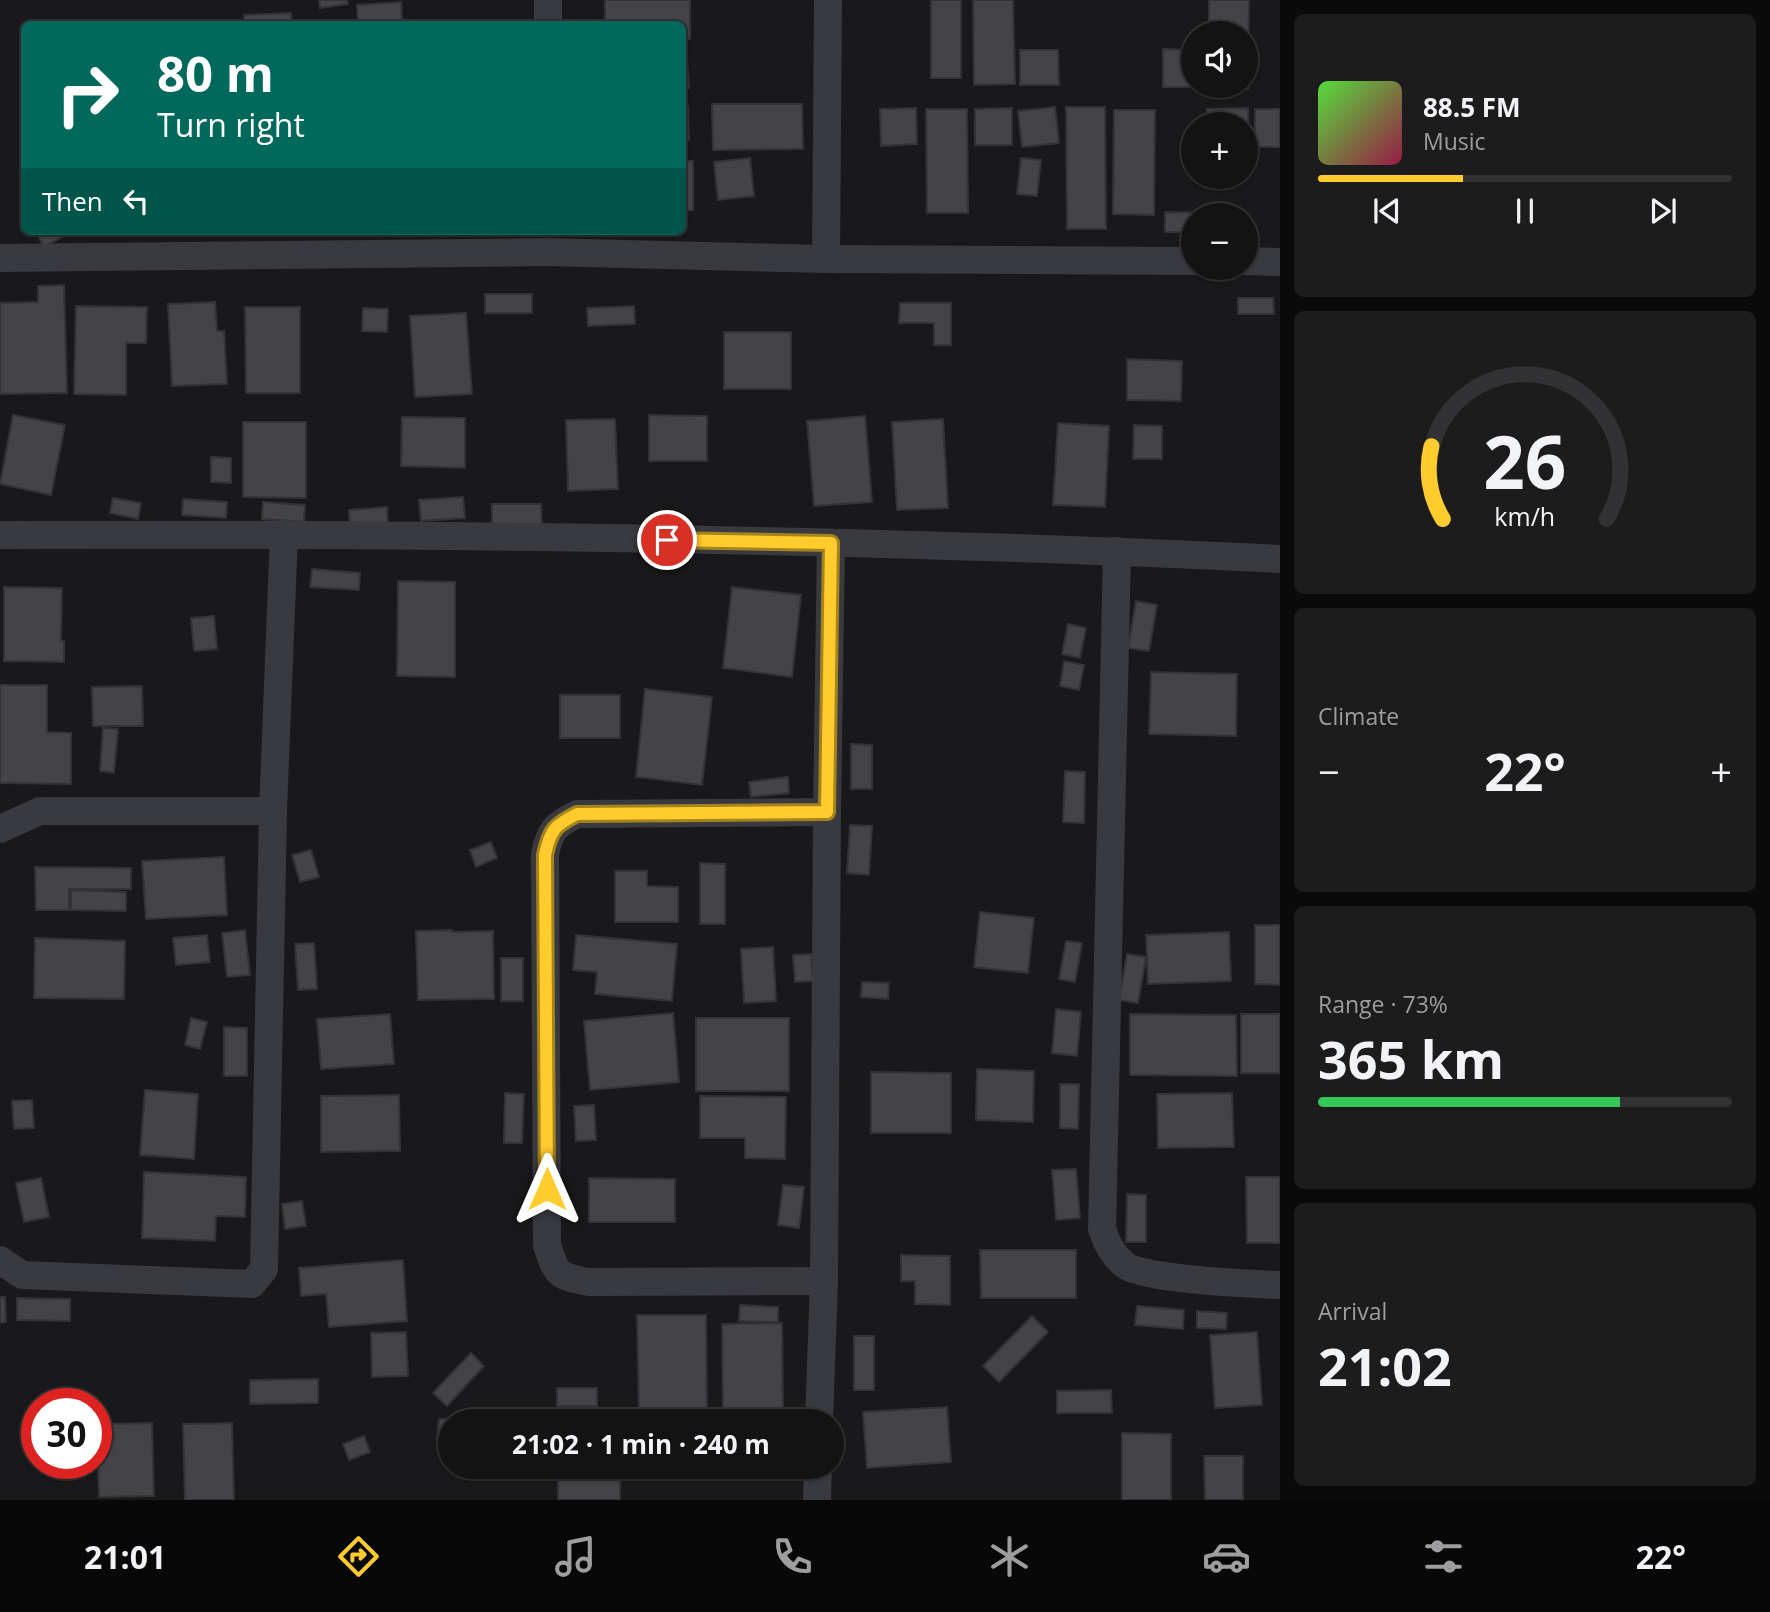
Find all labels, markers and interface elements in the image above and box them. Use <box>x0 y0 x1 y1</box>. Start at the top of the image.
map controls <box>1181 21 1258 280</box>
button: sound <box>1181 21 1258 98</box>
text: 80 m <box>157 40 274 106</box>
icon: right <box>42 49 133 140</box>
text: 88.5 FM <box>1423 89 1521 125</box>
text: Turn right <box>157 103 305 146</box>
button: + <box>1181 112 1258 189</box>
text: Music <box>1423 125 1486 157</box>
icon: left <box>117 182 155 220</box>
text: Then <box>42 183 103 219</box>
icon: previous <box>1368 192 1406 230</box>
icon: pause <box>1506 192 1544 230</box>
icon: next <box>1644 192 1682 230</box>
button: − <box>1181 203 1258 280</box>
text: 26 <box>1483 411 1567 510</box>
text: km/h <box>1495 499 1555 533</box>
pin <box>637 510 697 570</box>
icon: arrive <box>648 521 686 559</box>
text: Climate <box>1318 700 1399 732</box>
text: 22° <box>1484 735 1566 806</box>
text: − <box>1318 745 1340 797</box>
text: + <box>1710 745 1732 797</box>
text: Range · 73% <box>1318 988 1448 1020</box>
text: 365 km <box>1318 1023 1504 1094</box>
position arrow <box>510 1152 584 1226</box>
text: Arrival <box>1318 1295 1387 1327</box>
text: 21:02 <box>1318 1330 1452 1401</box>
speed limit sign: 30 <box>21 1388 112 1479</box>
text: 21:02 · 1 min · 240 m <box>512 1426 770 1462</box>
icon: directions <box>334 1532 383 1581</box>
icon: music <box>551 1532 600 1581</box>
icon: phone <box>768 1532 817 1581</box>
icon: climate <box>985 1532 1034 1581</box>
icon: car <box>1202 1532 1251 1581</box>
icon: filters <box>1419 1532 1468 1581</box>
text: 21:01 <box>84 1535 166 1578</box>
text: 22° <box>1636 1535 1686 1578</box>

